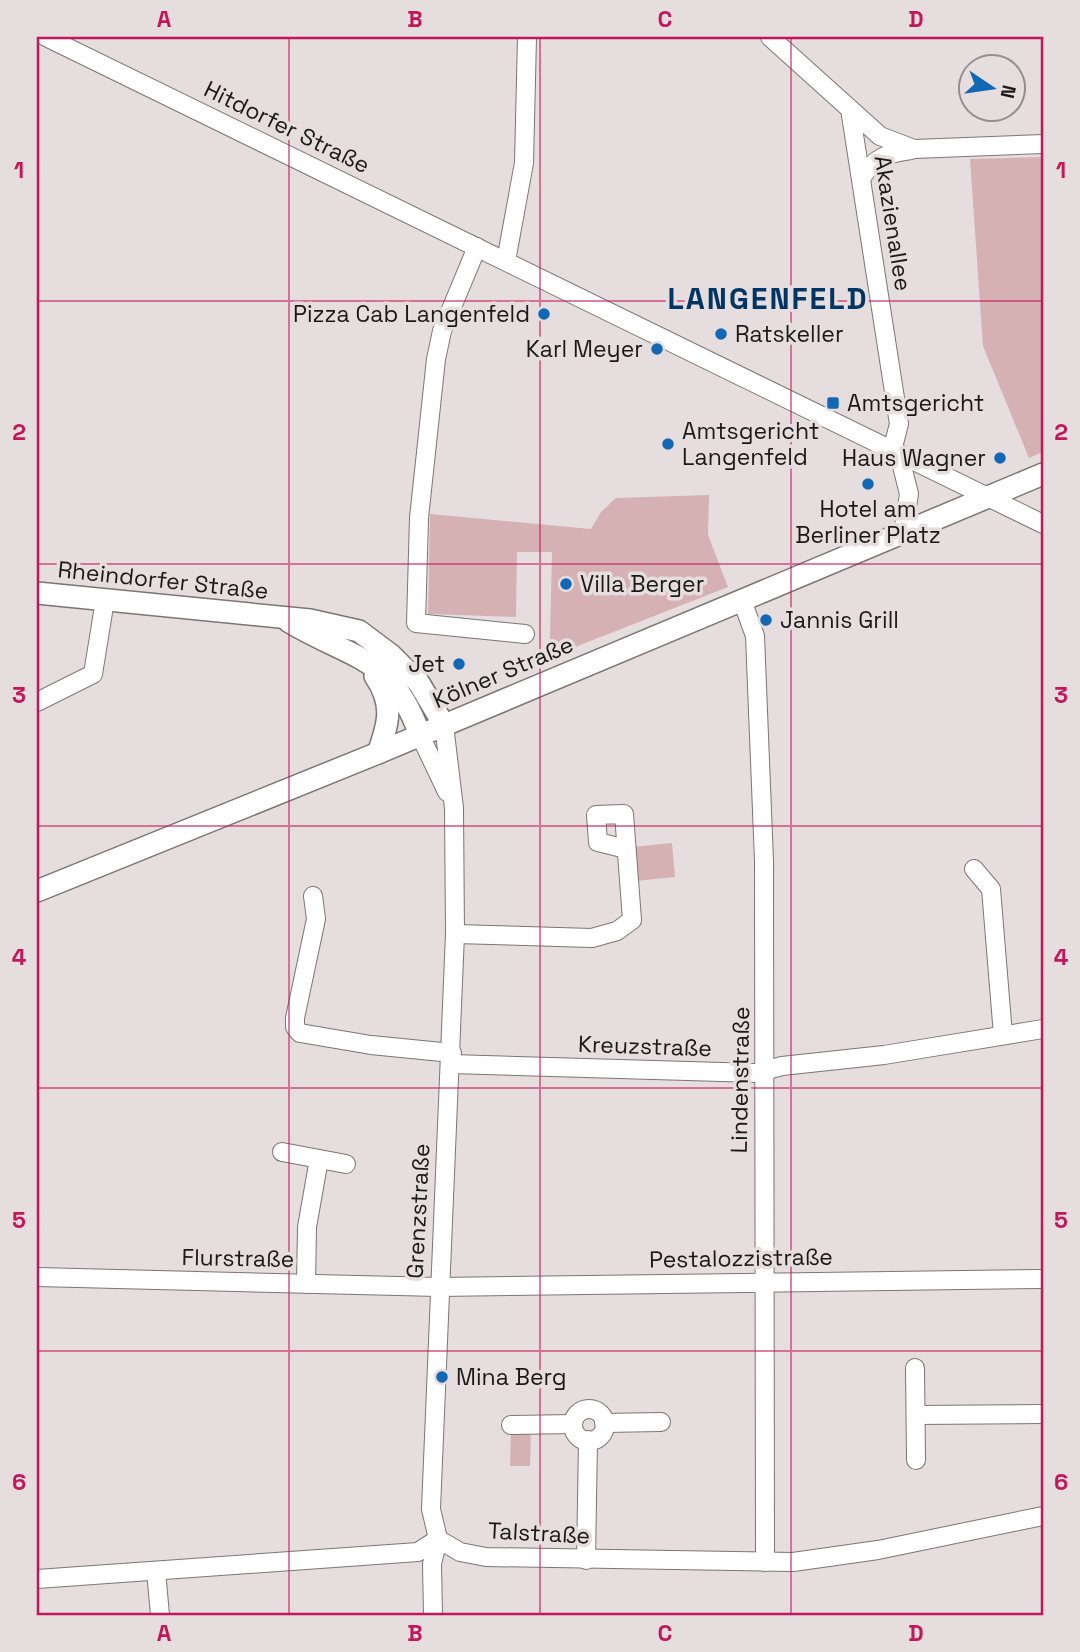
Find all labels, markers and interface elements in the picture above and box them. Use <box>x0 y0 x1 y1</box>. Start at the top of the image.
text: A <box>157 4 172 34</box>
text: B <box>407 4 423 34</box>
text: C <box>658 4 672 34</box>
text: D <box>908 4 924 34</box>
north arrow <box>958 52 1028 122</box>
street label: Hitdorfer Straße <box>199 74 375 180</box>
text: N <box>994 83 1022 101</box>
street label: Akazienallee <box>867 153 919 293</box>
text: 1 <box>14 155 24 185</box>
text: 1 <box>1056 155 1066 185</box>
district label: LANGENFELD <box>668 279 868 318</box>
place label: Pizza Cab Langenfeld <box>293 299 530 329</box>
marker: Pizza Cab Langenfeld <box>536 306 552 322</box>
place label: Ratskeller <box>735 319 844 349</box>
marker: Ratskeller <box>713 326 729 342</box>
place label: Karl Meyer <box>526 334 643 364</box>
marker: Karl Meyer <box>649 341 665 357</box>
place label: Amtsgericht <box>847 388 984 418</box>
marker: Amtsgericht <box>825 395 841 411</box>
place label: Amtsgericht Langenfeld <box>682 416 819 472</box>
text: 2 <box>12 417 26 447</box>
text: 2 <box>1054 417 1068 447</box>
marker: Amtsgericht Langenfeld <box>660 436 676 452</box>
place label: Haus Wagner <box>842 443 986 473</box>
marker: Haus Wagner <box>992 450 1008 466</box>
marker: Hotel am Berliner Platz <box>860 476 876 492</box>
place label: Hotel am Berliner Platz <box>795 494 941 550</box>
street label: Rheindorfer Straße <box>56 554 270 606</box>
place label: Villa Berger <box>580 569 704 599</box>
marker: Villa Berger <box>558 576 574 592</box>
place label: Jannis Grill <box>780 605 899 635</box>
marker: Jannis Grill <box>758 612 774 628</box>
street label: Kölner Straße <box>428 629 578 715</box>
place label: Jet <box>408 649 445 679</box>
marker: Jet <box>451 656 467 672</box>
text: 3 <box>12 680 26 710</box>
text: 3 <box>1054 680 1068 710</box>
text: 4 <box>12 942 27 972</box>
text: 4 <box>1054 942 1069 972</box>
street label: Lindenstraße <box>724 1006 756 1154</box>
street label: Kreuzstraße <box>578 1029 712 1063</box>
street label: Grenzstraße <box>399 1143 437 1279</box>
text: 5 <box>12 1205 26 1235</box>
text: 5 <box>1054 1205 1068 1235</box>
street label: Pestalozzistraße <box>649 1241 833 1275</box>
street label: Flurstraße <box>181 1242 295 1274</box>
place label: Mina Berg <box>456 1362 567 1392</box>
marker: Mina Berg <box>434 1369 450 1385</box>
text: 6 <box>12 1467 26 1497</box>
text: 6 <box>1054 1467 1068 1497</box>
street label: Talstraße <box>487 1515 591 1551</box>
text: A <box>157 1618 172 1648</box>
text: B <box>407 1618 423 1648</box>
text: C <box>658 1618 672 1648</box>
text: D <box>908 1618 924 1648</box>

